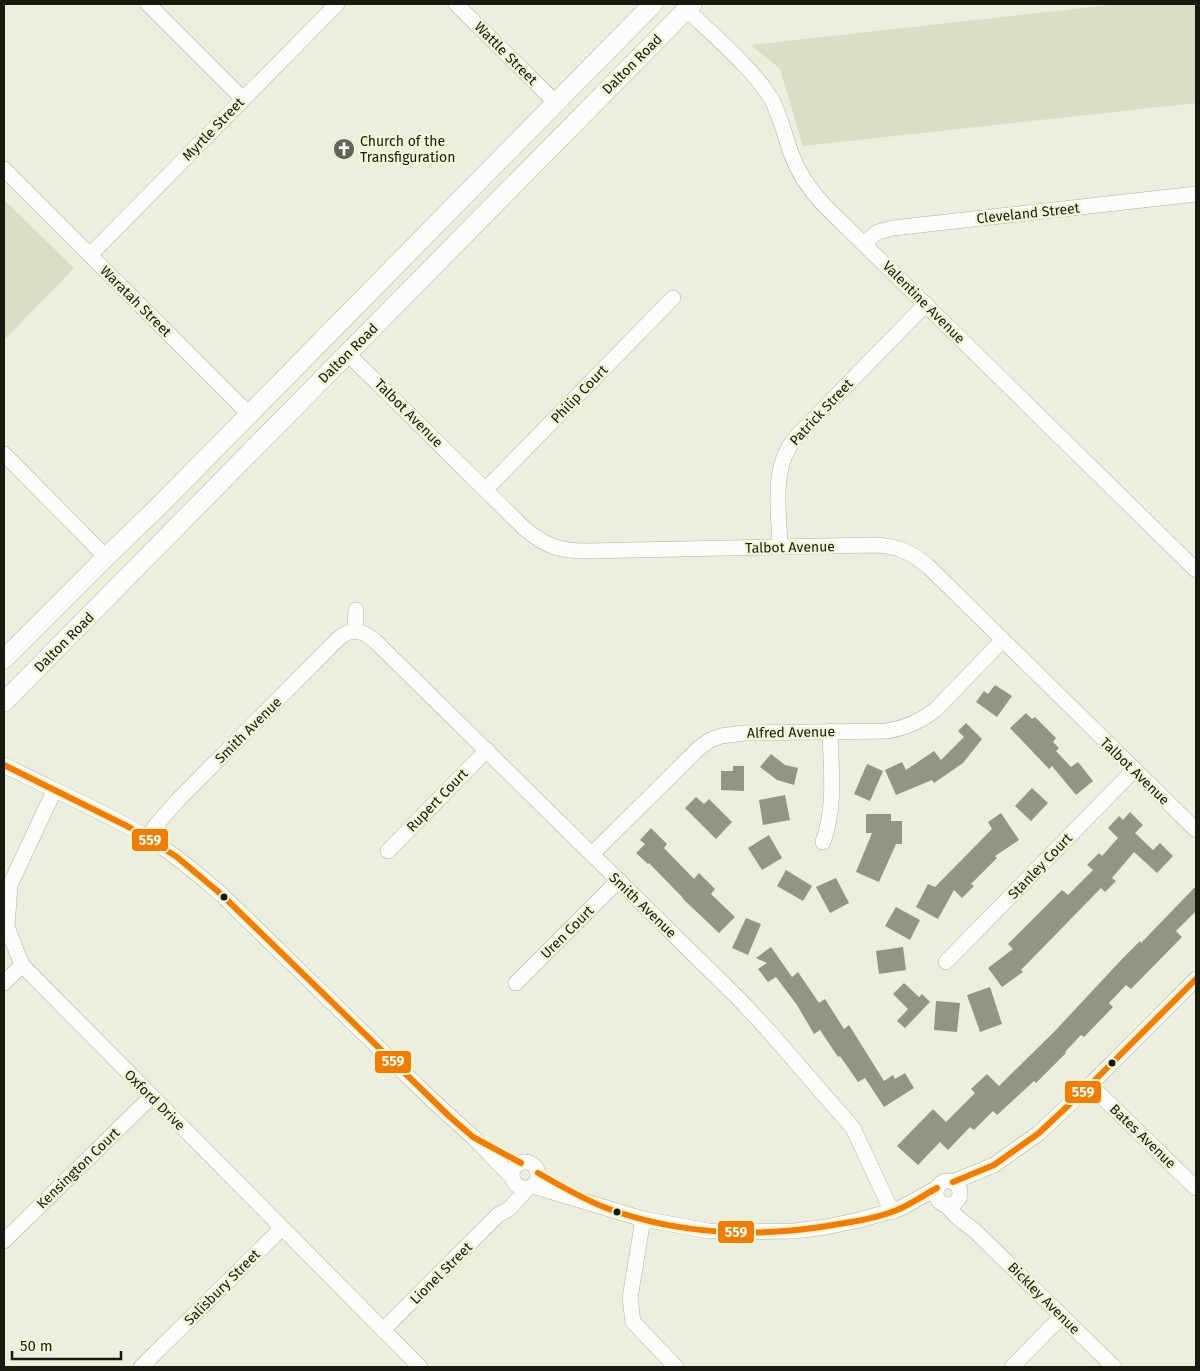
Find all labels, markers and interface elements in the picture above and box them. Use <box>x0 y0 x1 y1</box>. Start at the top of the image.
street label: Wattle Street <box>471 18 541 89</box>
street label: Dalton Road <box>599 31 666 98</box>
street label: Myrtle Street <box>179 93 248 165</box>
place label: Church of the Transfiguration <box>360 133 455 166</box>
church icon: Church of the Transfiguration <box>332 137 356 161</box>
street label: Cleveland Street <box>976 200 1081 227</box>
street label: Valentine Avenue <box>879 258 968 347</box>
street label: Waratah Street <box>96 262 175 341</box>
street label: Dalton Road <box>315 320 382 387</box>
street label: Philip Court <box>547 361 612 427</box>
street label: Patrick Street <box>786 375 857 449</box>
street label: Talbot Avenue <box>371 376 446 451</box>
street label: Talbot Avenue <box>745 538 835 557</box>
street label: Dalton Road <box>31 609 98 676</box>
street label: Smith Avenue <box>212 694 285 767</box>
street label: Alfred Avenue <box>747 723 835 742</box>
street label: Talbot Avenue <box>1096 734 1173 809</box>
street label: Rupert Court <box>403 765 472 835</box>
line badge: 559 <box>131 828 169 852</box>
street label: Stanley Court <box>1005 829 1077 903</box>
text: 559 <box>139 832 161 849</box>
street label: Smith Avenue <box>605 869 680 942</box>
unlabelled marker <box>219 892 229 902</box>
street label: Uren Court <box>537 902 598 962</box>
line badge: 559 <box>374 1050 412 1074</box>
text: 559 <box>382 1053 404 1070</box>
unlabelled marker <box>1107 1058 1117 1068</box>
street label: Oxford Drive <box>121 1066 189 1134</box>
line badge: 559 <box>1064 1080 1102 1104</box>
text: 559 <box>1072 1084 1094 1101</box>
street label: Bates Avenue <box>1106 1101 1179 1172</box>
street label: Kensington Court <box>33 1124 124 1212</box>
unlabelled marker <box>612 1207 622 1217</box>
line badge: 559 <box>717 1220 755 1244</box>
text: 559 <box>725 1224 747 1241</box>
street label: Lionel Street <box>407 1238 477 1308</box>
street label: Salisbury Street <box>181 1245 264 1329</box>
street label: Bickley Avenue <box>1004 1259 1083 1338</box>
scale bar <box>12 1328 121 1360</box>
text: 50 m <box>20 1337 53 1355</box>

